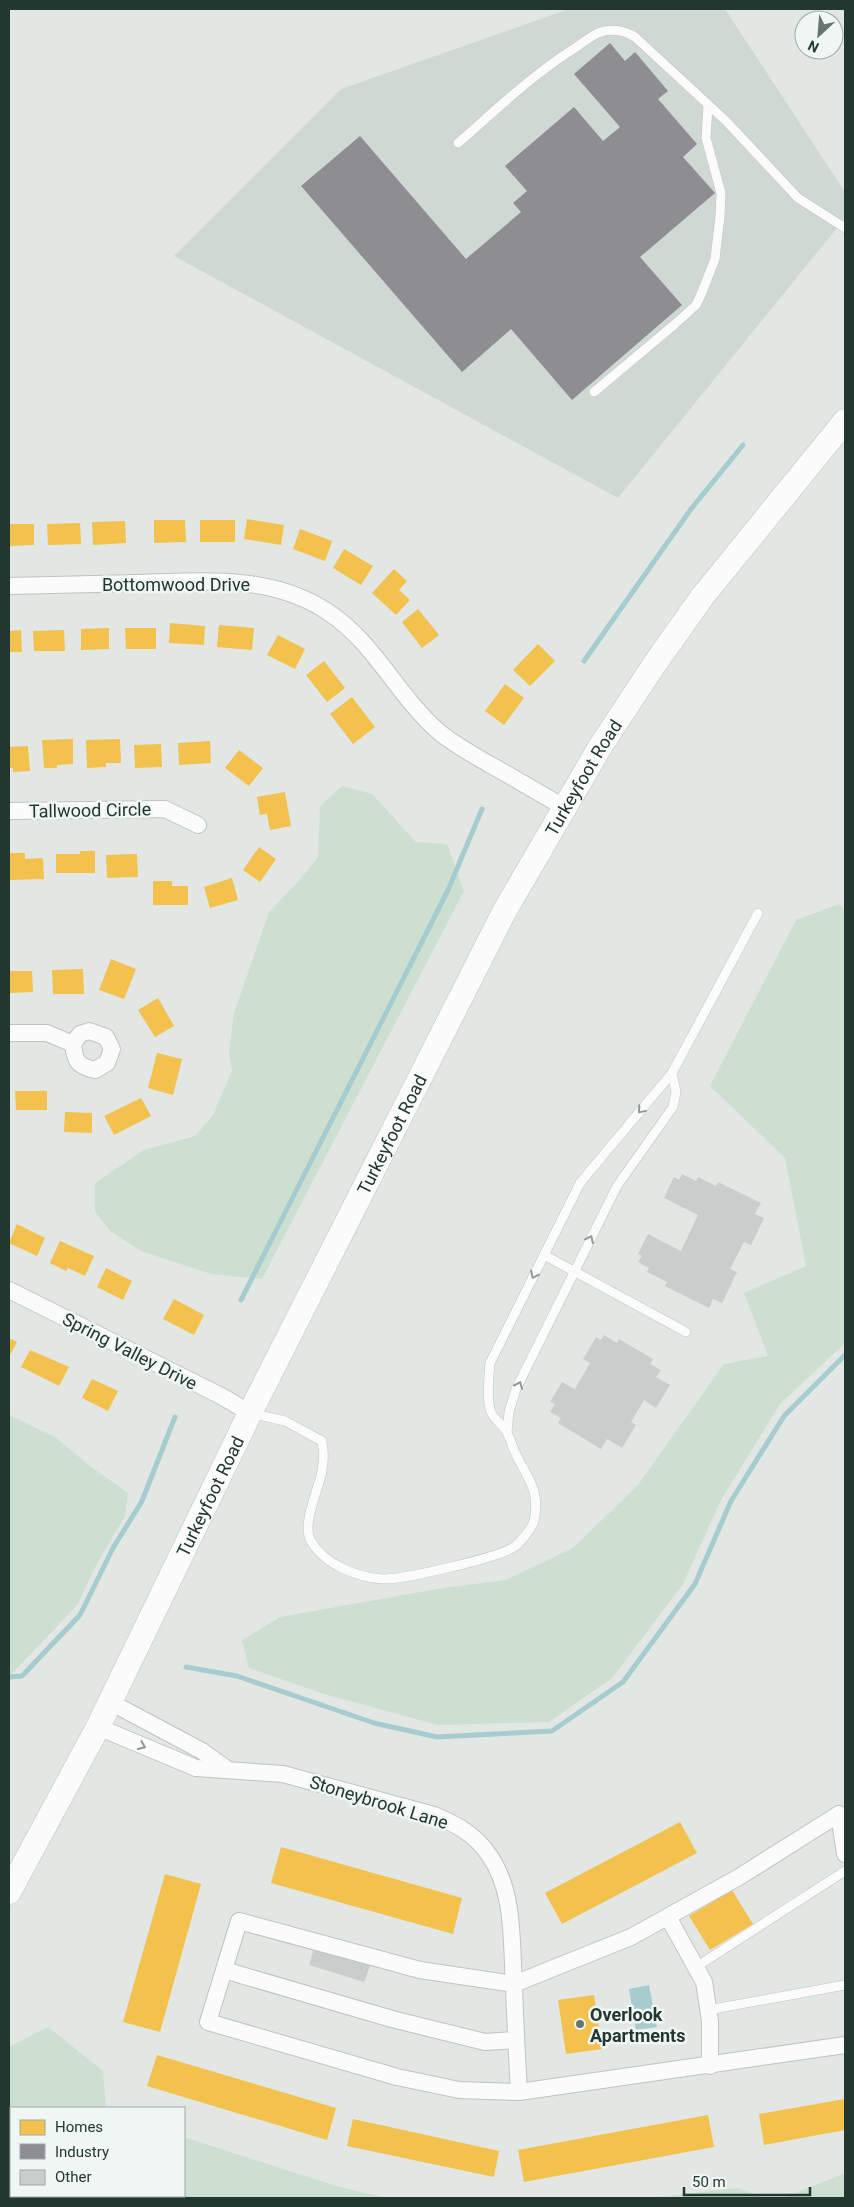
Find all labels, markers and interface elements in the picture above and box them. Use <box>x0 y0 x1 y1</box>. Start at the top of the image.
north arrow <box>794 10 844 60</box>
text: N <box>805 37 821 56</box>
street label: Bottomwood Drive <box>102 574 250 595</box>
street label: Turkeyfoot Road <box>540 716 626 839</box>
street label: Tallwood Circle <box>29 798 151 822</box>
street label: Turkeyfoot Road <box>352 1071 430 1197</box>
one-way arrow <box>638 1104 646 1113</box>
one-way arrow <box>583 1235 593 1244</box>
one-way arrow <box>530 1270 540 1279</box>
street label: Spring Valley Drive <box>59 1308 201 1394</box>
one-way arrow <box>512 1381 523 1390</box>
street label: Turkeyfoot Road <box>172 1432 248 1560</box>
one-way arrow <box>137 1739 146 1750</box>
street label: Stoneybrook Lane <box>307 1771 451 1833</box>
place label: Overlook Apartments <box>590 2004 685 2046</box>
marker: Overlook Apartments <box>574 2018 586 2030</box>
legend <box>10 2107 185 2197</box>
text: Homes <box>55 2118 103 2136</box>
text: Industry <box>55 2143 109 2161</box>
scale bar <box>684 2164 810 2196</box>
text: Other <box>55 2168 92 2186</box>
text: 50 m <box>692 2173 726 2191</box>

